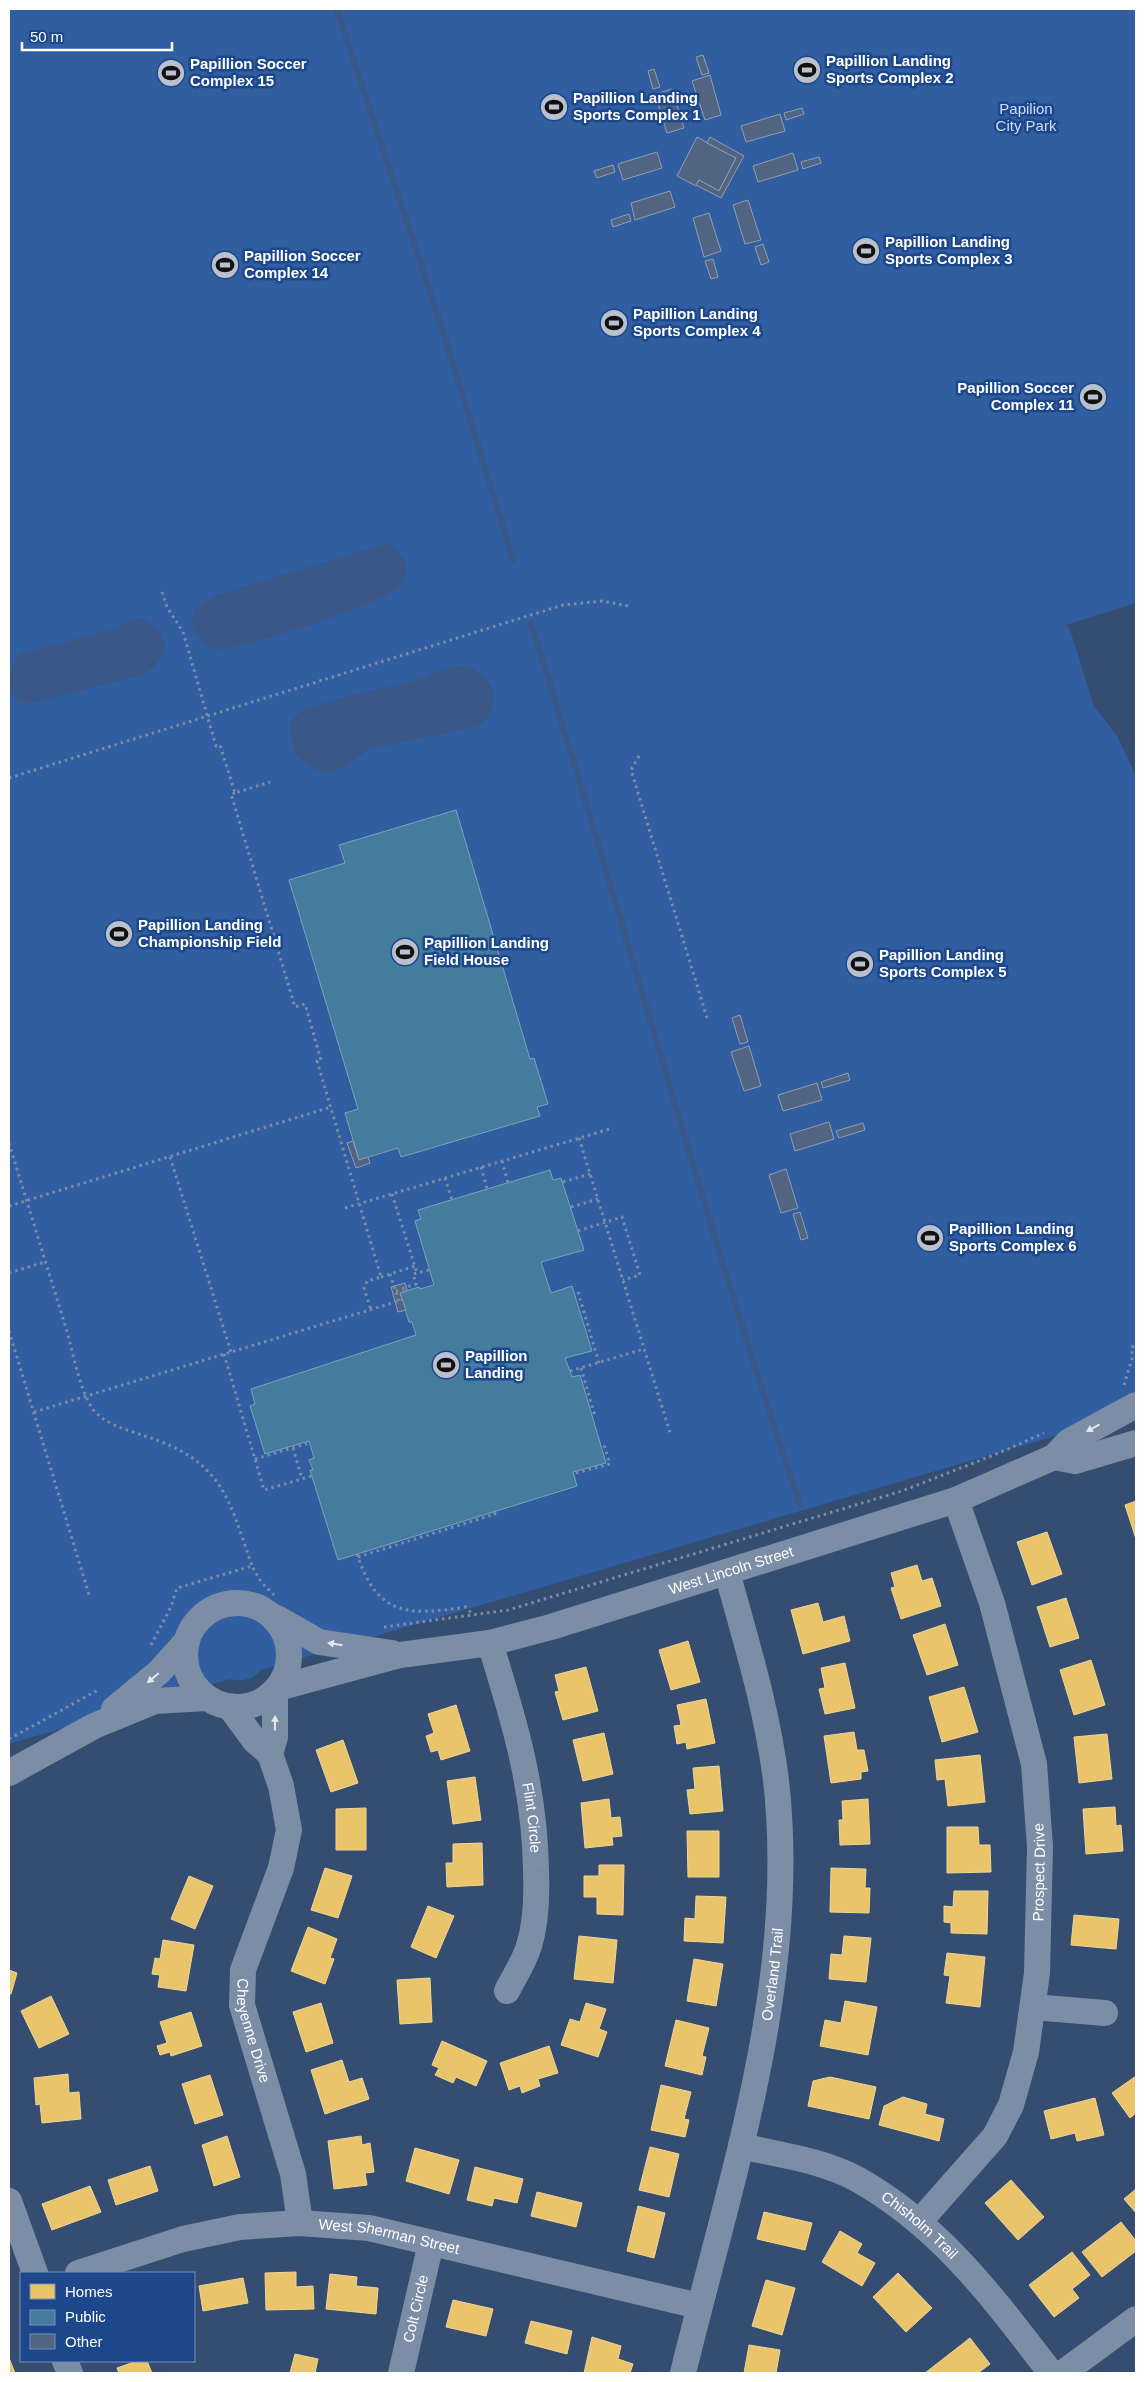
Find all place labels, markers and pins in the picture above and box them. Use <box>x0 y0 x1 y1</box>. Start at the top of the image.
place label: Papillion Landing Sports Complex 2 <box>826 52 954 86</box>
place label: Papillion Soccer Complex 15 <box>190 55 307 89</box>
sports icon: Papillion Landing Sports Complex 2 <box>792 55 822 85</box>
sports icon: Papillion Soccer Complex 15 <box>156 58 186 88</box>
place label: Papillion Landing Sports Complex 1 <box>573 89 701 123</box>
sports icon: Papillion Landing Sports Complex 1 <box>539 92 569 122</box>
place label: Papillion Landing Sports Complex 3 <box>885 233 1013 267</box>
sports icon: Papillion Landing Sports Complex 3 <box>851 236 881 266</box>
place label: Papillion Soccer Complex 14 <box>244 247 361 281</box>
sports icon: Papillion Soccer Complex 14 <box>210 250 240 280</box>
place label: Papillion Landing Sports Complex 4 <box>633 305 761 339</box>
sports icon: Papillion Landing Sports Complex 4 <box>599 308 629 338</box>
place label: Papillion Soccer Complex 11 <box>957 379 1074 413</box>
sports icon: Papillion Soccer Complex 11 <box>1078 382 1108 412</box>
place label: Papillion Landing Championship Field <box>138 916 281 950</box>
sports icon: Papillion Landing Championship Field <box>104 919 134 949</box>
place label: Papillion Landing Field House <box>424 934 549 968</box>
sports icon: Papillion Landing Field House <box>390 937 420 967</box>
place label: Papillion Landing Sports Complex 5 <box>879 946 1007 980</box>
sports icon: Papillion Landing Sports Complex 5 <box>845 949 875 979</box>
place label: Papillion Landing Sports Complex 6 <box>949 1220 1077 1254</box>
sports icon: Papillion Landing Sports Complex 6 <box>915 1223 945 1253</box>
place label: Papillion Landing <box>465 1347 528 1381</box>
sports icon: Papillion Landing <box>431 1350 461 1380</box>

